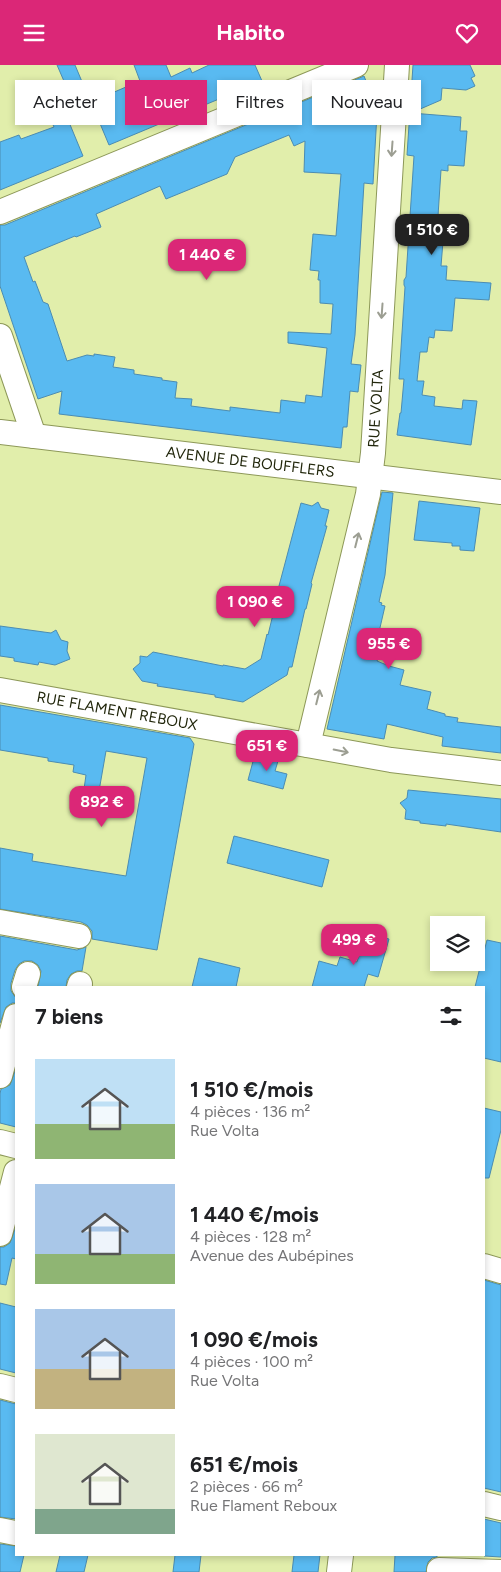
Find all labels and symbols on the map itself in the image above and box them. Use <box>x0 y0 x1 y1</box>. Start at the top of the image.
one-way arrow <box>387 140 396 156</box>
pin: 1 510 € <box>386 213 478 256</box>
pin: 1 440 € <box>161 239 253 281</box>
one-way arrow <box>377 303 386 319</box>
street label: RUE VOLTA <box>364 369 387 448</box>
street label: AVENUE DE BOUFFLERS <box>165 443 336 481</box>
one-way arrow <box>353 532 362 548</box>
pin: 1 090 € <box>209 585 301 628</box>
pin: 955 € <box>354 627 424 670</box>
street label: RUE FLAMENT REBOUX <box>35 688 200 734</box>
one-way arrow <box>314 690 323 706</box>
pin: 651 € <box>232 729 302 772</box>
one-way arrow <box>332 747 348 757</box>
pin: 892 € <box>67 785 137 828</box>
pin: 499 € <box>319 923 389 966</box>

